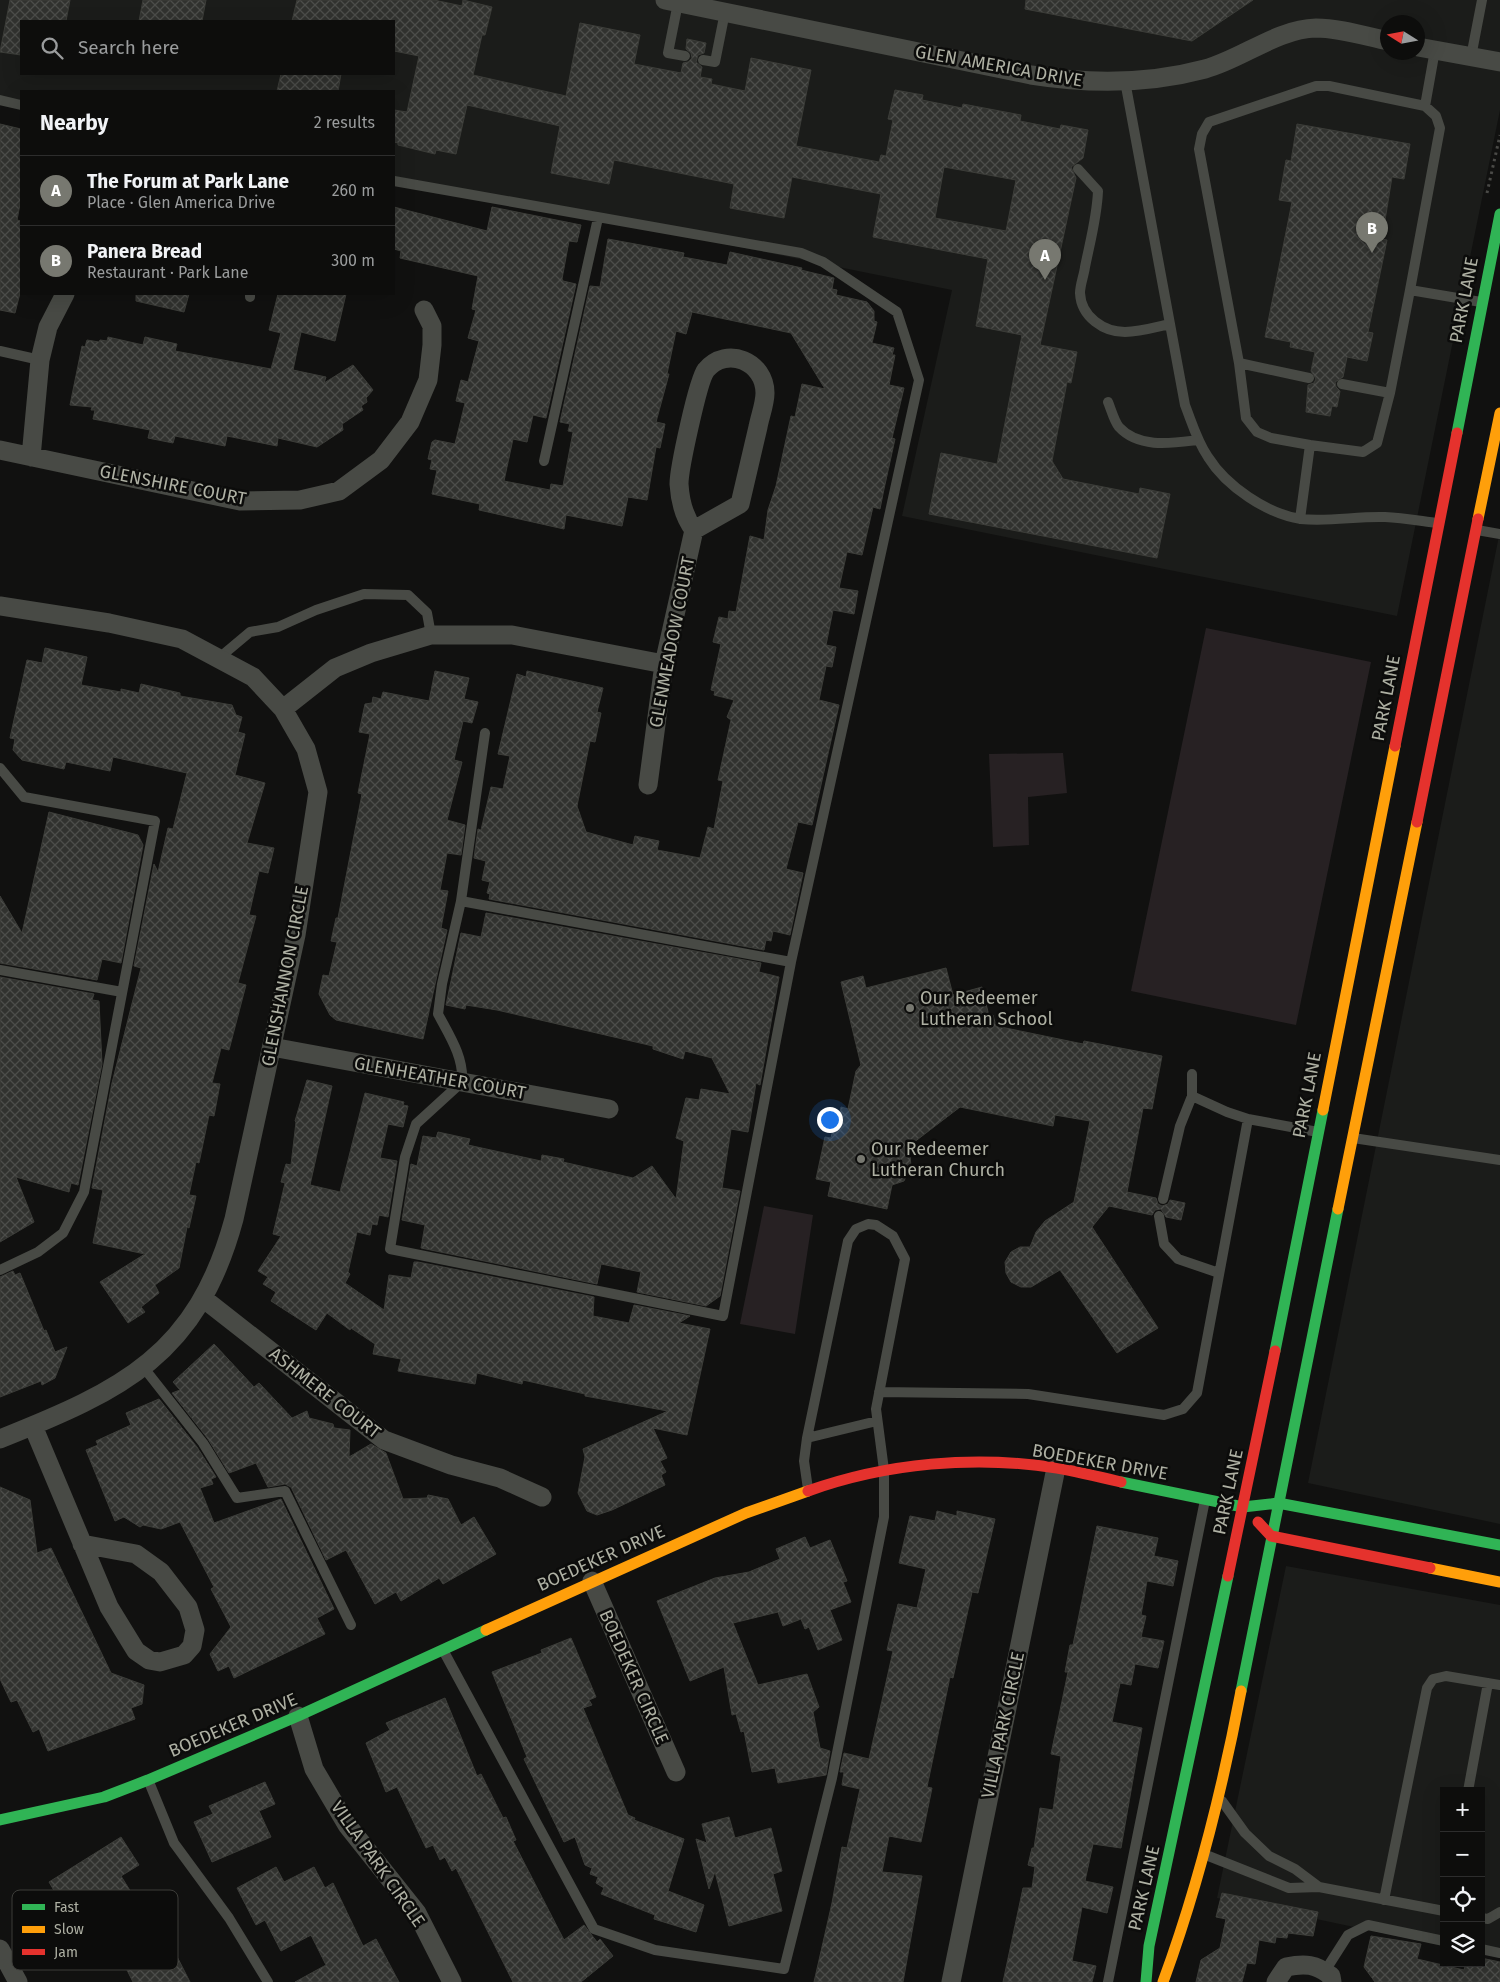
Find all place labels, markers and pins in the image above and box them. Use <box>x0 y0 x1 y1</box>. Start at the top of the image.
pin: B <box>1356 212 1388 253</box>
pin: A <box>1029 239 1061 280</box>
place label: Our Redeemer Lutheran School <box>920 987 1053 1030</box>
marker: Our Redeemer Lutheran School <box>904 1002 916 1014</box>
place label: Our Redeemer Lutheran Church <box>871 1138 1005 1181</box>
marker: Our Redeemer Lutheran Church <box>855 1153 867 1165</box>

